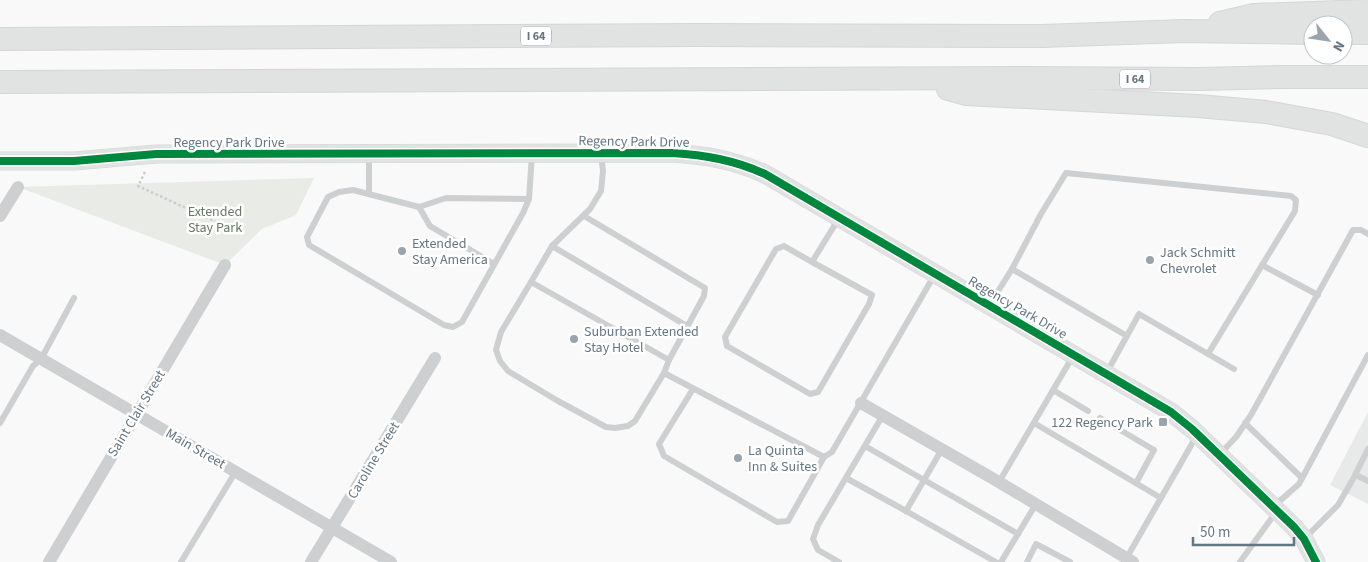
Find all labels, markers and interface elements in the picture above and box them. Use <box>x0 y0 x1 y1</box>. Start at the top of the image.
north arrow <box>1303 15 1353 65</box>
road number: I 64 <box>521 27 551 46</box>
text: N <box>1327 37 1349 55</box>
road number: I 64 <box>1120 70 1150 88</box>
street label: Regency Park Drive <box>578 131 690 153</box>
street label: Regency Park Drive <box>173 133 285 153</box>
park label: Extended Stay Park <box>188 202 242 238</box>
place label: Extended Stay America <box>412 234 488 270</box>
place label: Jack Schmitt Chevrolet <box>1160 243 1236 279</box>
marker: Extended Stay America <box>396 245 408 257</box>
marker: Jack Schmitt Chevrolet <box>1144 254 1156 266</box>
street label: Regency Park Drive <box>964 271 1071 344</box>
place label: Suburban Extended Stay Hotel <box>584 322 699 358</box>
marker: Suburban Extended Stay Hotel <box>568 333 580 345</box>
street label: Saint Clair Street <box>103 366 171 461</box>
place label: 122 Regency Park <box>1051 413 1153 433</box>
marker: 122 Regency Park <box>1157 416 1169 428</box>
street label: Caroline Street <box>343 418 405 503</box>
street label: Main Street <box>162 424 229 474</box>
place label: La Quinta Inn & Suites <box>748 441 817 477</box>
marker: La Quinta Inn & Suites <box>732 452 744 464</box>
scale bar <box>1193 514 1294 546</box>
text: 50 m <box>1200 522 1230 543</box>

